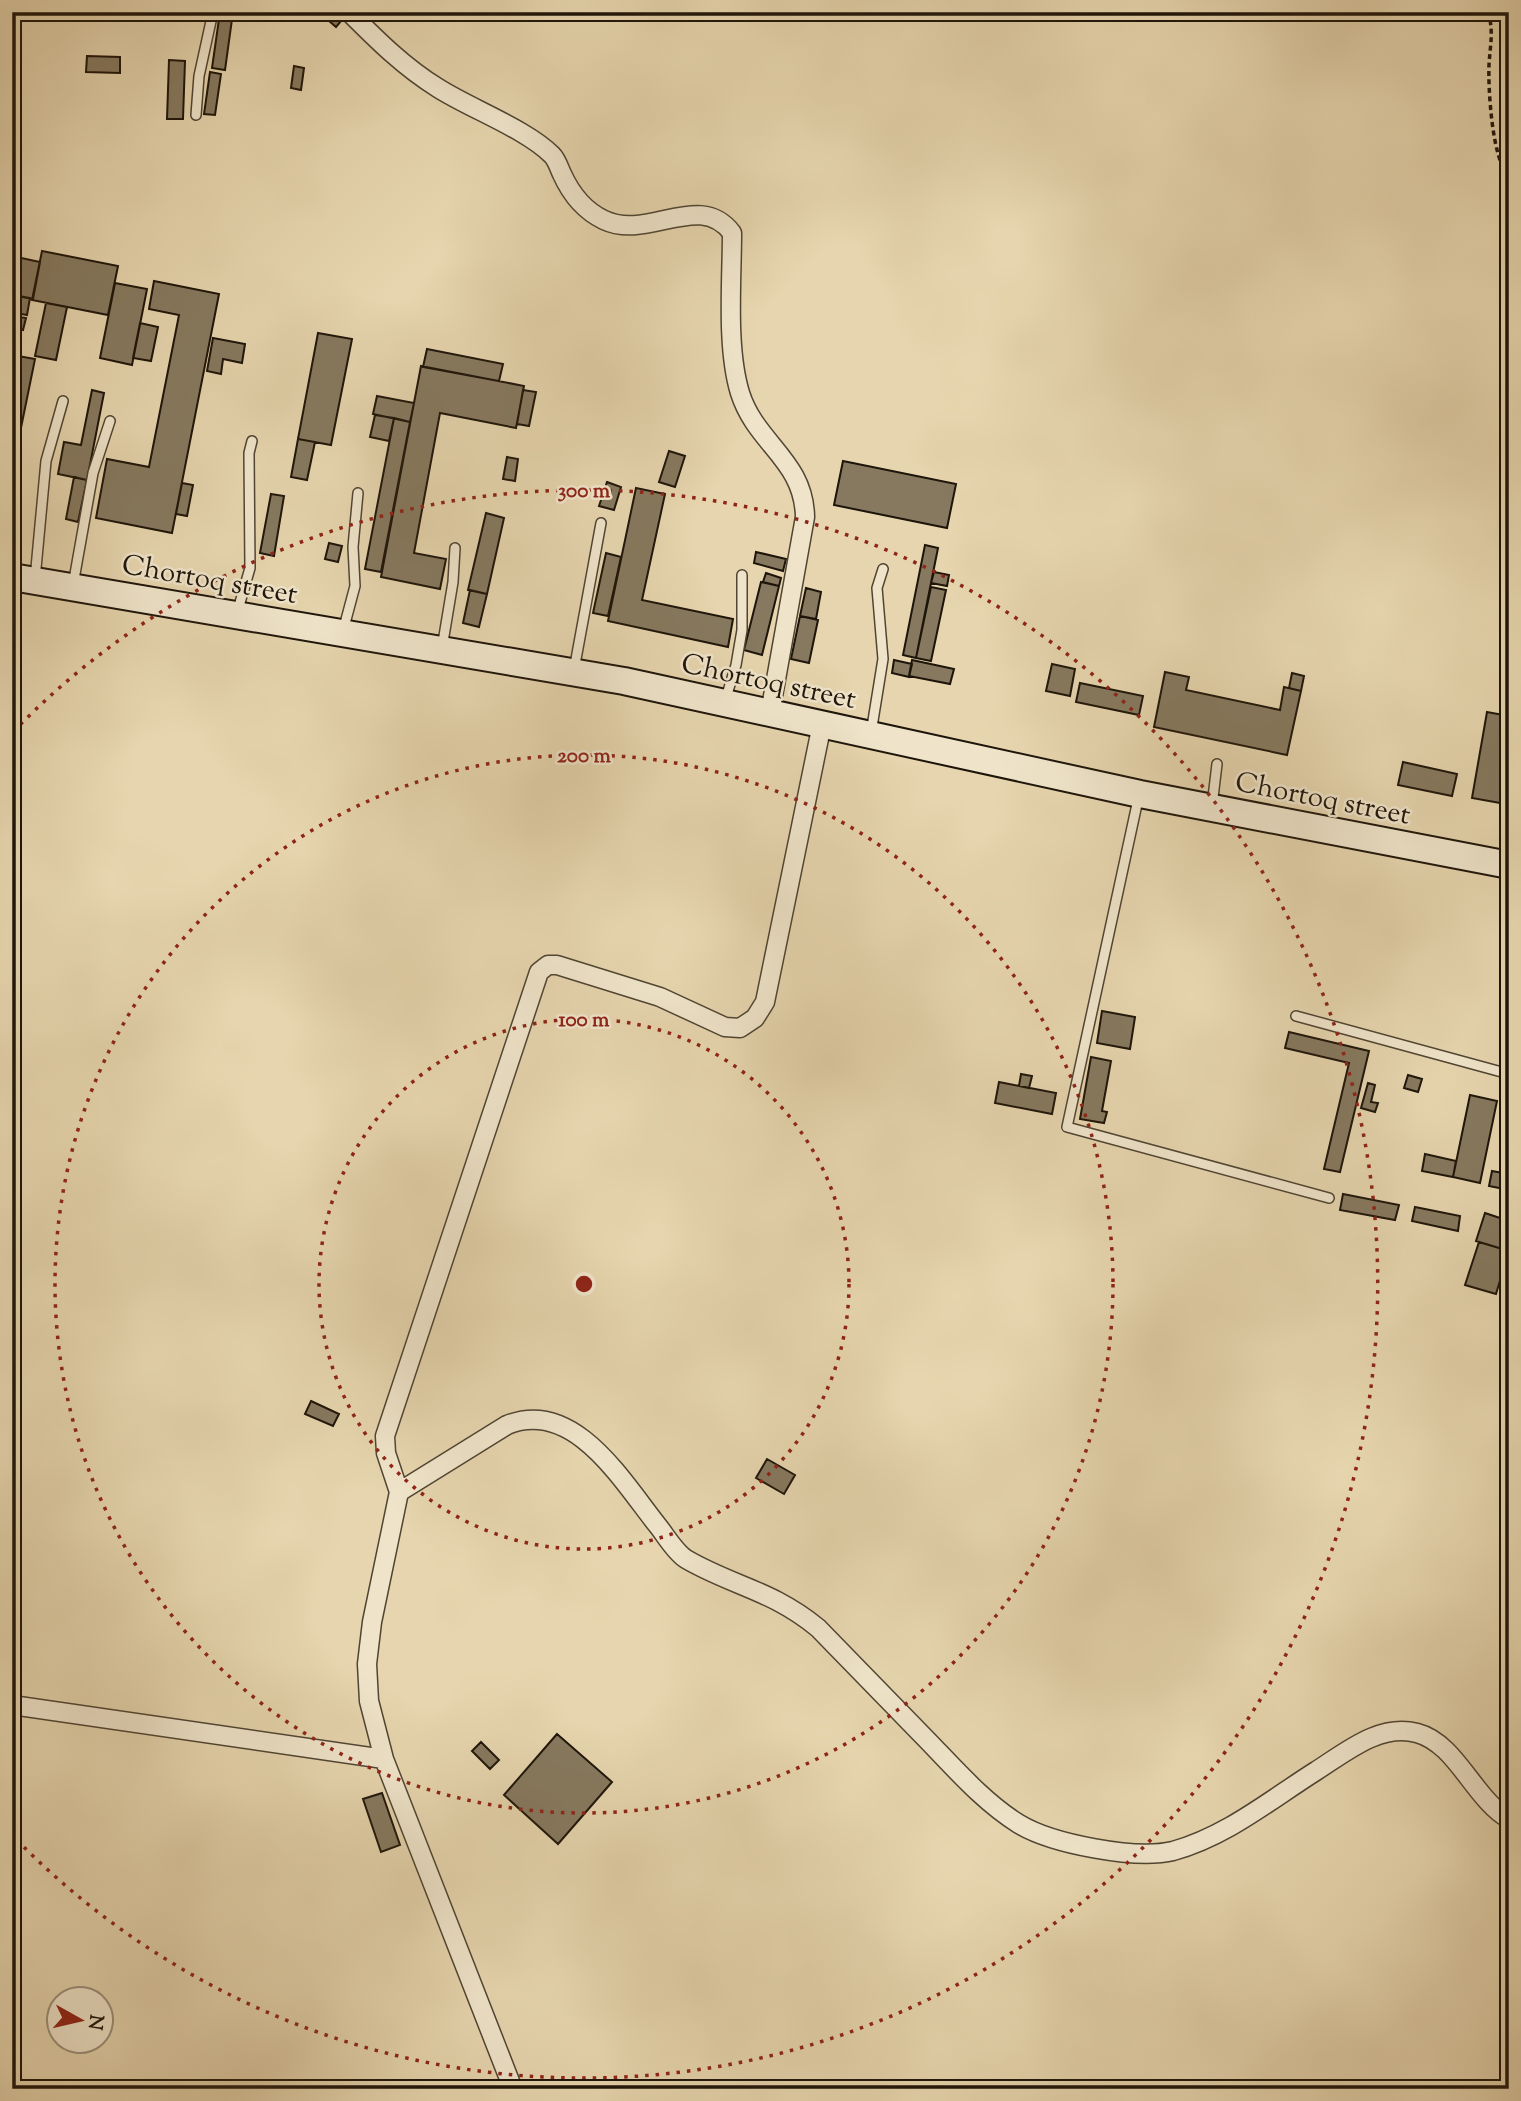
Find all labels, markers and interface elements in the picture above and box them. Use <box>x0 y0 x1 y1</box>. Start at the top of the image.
text: 300 m <box>558 477 611 507</box>
street label: Chortoq street <box>119 546 301 616</box>
street label: Chortoq street <box>677 645 860 721</box>
text: 200 m <box>557 742 612 772</box>
street label: Chortoq street <box>1231 763 1414 837</box>
text: 100 m <box>559 1006 610 1036</box>
centre of rings <box>572 1272 596 1296</box>
north arrow <box>46 1986 116 2056</box>
text: N <box>80 2013 109 2031</box>

